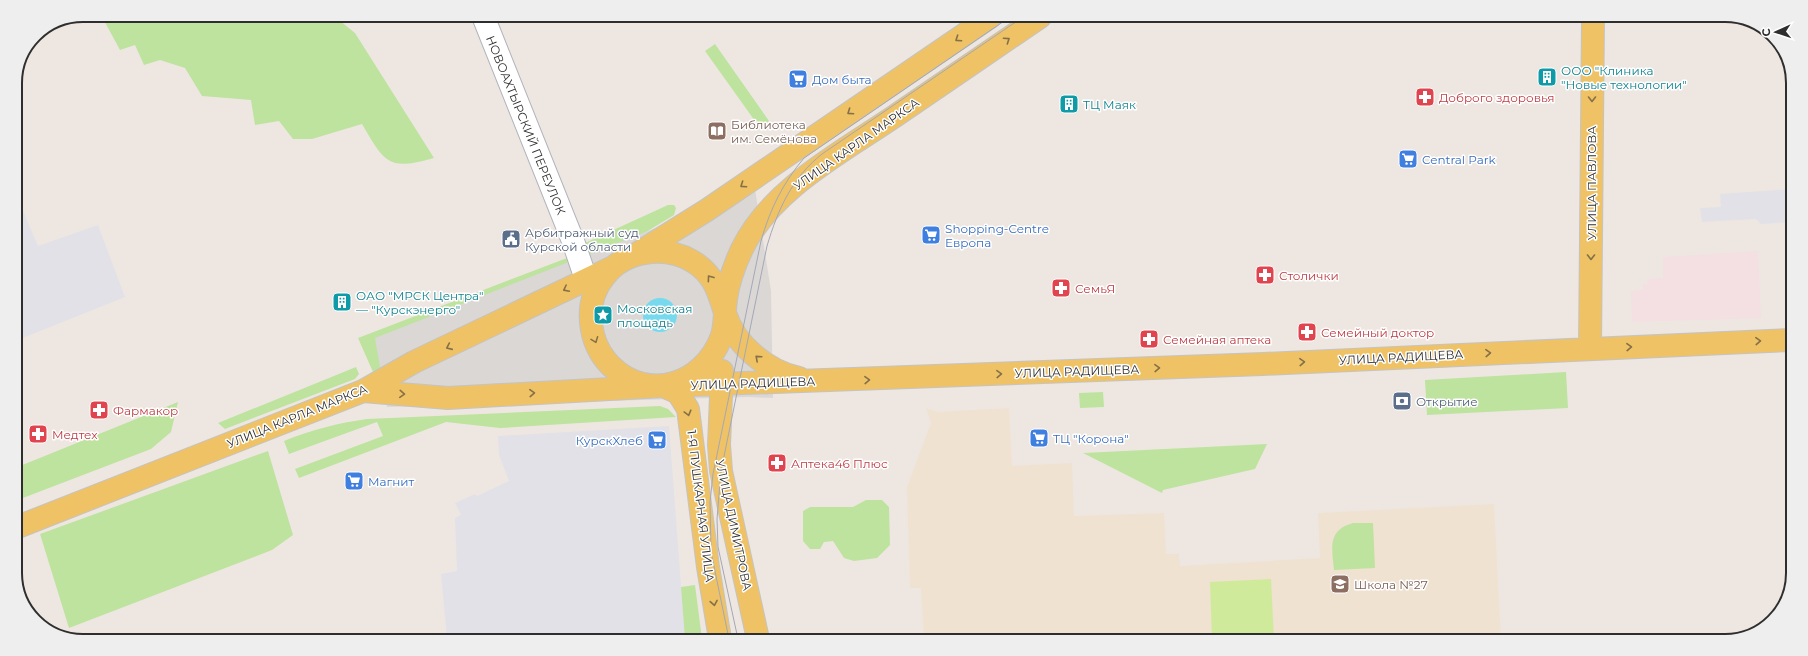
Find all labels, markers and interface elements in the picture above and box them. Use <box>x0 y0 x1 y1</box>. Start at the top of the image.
north arrow <box>1756 12 1796 52</box>
text: С <box>1759 28 1773 37</box>
street label: НОВОАХТЫРСКИЙ ПЕРЕУЛОК <box>483 33 569 217</box>
one-way arrow <box>955 34 962 42</box>
one-way arrow <box>1003 37 1010 45</box>
place label: ООО "Клиника "Новые технологии" <box>1561 63 1687 92</box>
building icon: ООО "Клиника "Новые технологии" <box>1536 66 1558 88</box>
supermarket icon: Дом быта <box>787 68 809 90</box>
place label: Дом быта <box>812 72 872 87</box>
pharmacy icon: Доброго здоровья <box>1414 86 1436 108</box>
place label: Доброго здоровья <box>1439 90 1555 105</box>
building icon: ТЦ Маяк <box>1058 93 1080 115</box>
street label: УЛИЦА КАРЛА МАРКСА <box>790 95 922 193</box>
one-way arrow <box>1588 96 1596 102</box>
place label: ТЦ Маяк <box>1083 97 1136 112</box>
one-way arrow <box>848 107 855 114</box>
place label: Библиотека им. Семёнова <box>731 117 817 146</box>
library icon: Библиотека им. Семёнова <box>706 120 728 142</box>
street label: УЛИЦА ПАВЛОВА <box>1584 126 1599 240</box>
supermarket icon: Central Park <box>1397 148 1419 170</box>
place label: Central Park <box>1422 152 1496 167</box>
one-way arrow <box>740 180 747 188</box>
place label: Shopping-Centre Европа <box>945 221 1049 250</box>
supermarket icon: Shopping-Centre Европа <box>920 224 942 246</box>
place label: Арбитражный суд Курской области <box>525 225 639 254</box>
public building icon: Арбитражный суд Курской области <box>500 228 522 250</box>
one-way arrow <box>1587 254 1595 260</box>
pharmacy icon: Столички <box>1254 264 1276 286</box>
place label: Столички <box>1279 268 1339 283</box>
one-way arrow <box>707 275 715 282</box>
pharmacy icon: СемьЯ <box>1050 277 1072 299</box>
place label: СемьЯ <box>1075 281 1115 296</box>
one-way arrow <box>563 284 570 292</box>
place label: ОАО "МРСК Центра" — "Курскэнерго" <box>356 288 484 317</box>
building icon: ОАО "МРСК Центра" — "Курскэнерго" <box>331 291 353 313</box>
place label: Московская площадь <box>617 301 693 330</box>
place icon: Московская площадь <box>592 304 614 326</box>
pharmacy icon: Семейный доктор <box>1296 321 1318 343</box>
place label: Семейный доктор <box>1321 325 1434 340</box>
pharmacy icon: Семейная аптека <box>1138 328 1160 350</box>
place label: Семейная аптека <box>1163 332 1271 347</box>
one-way arrow <box>590 336 598 344</box>
one-way arrow <box>1755 337 1761 346</box>
one-way arrow <box>446 342 454 350</box>
one-way arrow <box>1626 343 1632 351</box>
street label: УЛИЦА РАДИЩЕВА <box>1338 346 1464 368</box>
one-way arrow <box>1485 349 1491 357</box>
one-way arrow <box>756 356 763 363</box>
one-way arrow <box>1299 358 1305 367</box>
street label: УЛИЦА РАДИЩЕВА <box>1014 361 1140 381</box>
one-way arrow <box>1154 364 1160 373</box>
one-way arrow <box>996 370 1002 379</box>
street label: УЛИЦА РАДИЩЕВА <box>690 373 816 393</box>
one-way arrow <box>864 375 870 384</box>
street label: УЛИЦА КАРЛА МАРКСА <box>225 381 369 451</box>
one-way arrow <box>529 389 535 398</box>
one-way arrow <box>399 390 405 399</box>
bank icon: Открытие <box>1391 390 1413 412</box>
place label: Открытие <box>1416 394 1478 409</box>
pharmacy icon: Фармакор <box>88 399 110 421</box>
place label: Фармакор <box>113 403 178 418</box>
one-way arrow <box>683 409 692 416</box>
pharmacy icon: Медтех <box>27 423 49 445</box>
place label: Медтех <box>52 427 98 442</box>
supermarket icon: ТЦ "Корона" <box>1028 427 1050 449</box>
supermarket icon: КурскХлеб <box>646 429 668 451</box>
street label: 1-Я ПУШКАРНАЯ УЛИЦА <box>684 429 718 583</box>
place label: ТЦ "Корона" <box>1053 431 1129 446</box>
place label: КурскХлеб <box>576 433 643 448</box>
pharmacy icon: Аптека46 Плюс <box>766 452 788 474</box>
place label: Аптека46 Плюс <box>791 456 888 471</box>
street label: УЛИЦА ДИМИТРОВА <box>713 458 755 592</box>
supermarket icon: Магнит <box>343 470 365 492</box>
place label: Магнит <box>368 474 415 489</box>
school or university icon: Школа №27 <box>1329 573 1351 595</box>
place label: Школа №27 <box>1354 577 1428 592</box>
one-way arrow <box>709 600 718 606</box>

